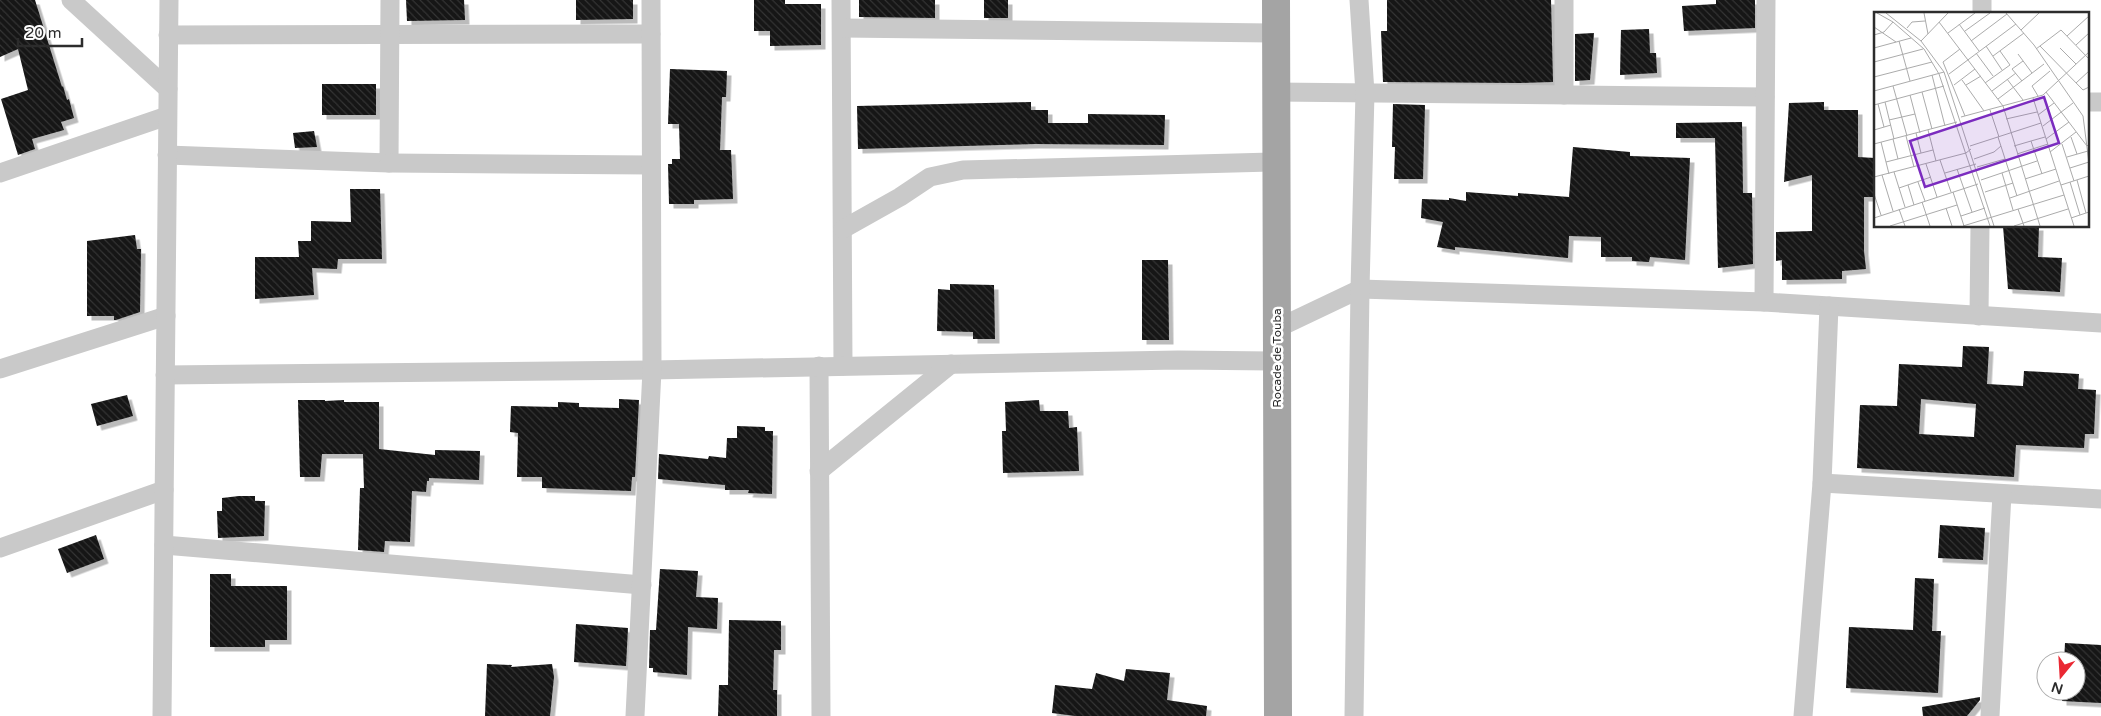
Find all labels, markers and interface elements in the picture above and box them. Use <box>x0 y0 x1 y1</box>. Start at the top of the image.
inset map <box>1874 12 2088 228</box>
scale bar <box>18 15 81 47</box>
text: 20 m <box>25 24 62 42</box>
street label: Rocade de Touba <box>1270 308 1284 408</box>
north arrow <box>2036 651 2086 701</box>
text: N <box>2049 678 2065 698</box>

